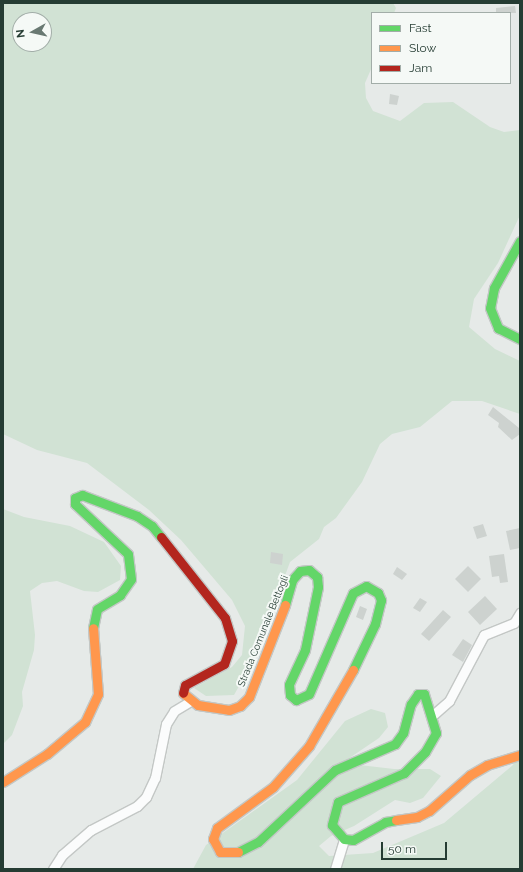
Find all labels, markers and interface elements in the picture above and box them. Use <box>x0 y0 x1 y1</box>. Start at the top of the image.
north arrow <box>12 12 52 52</box>
legend <box>371 12 511 84</box>
text: Fast <box>409 21 432 35</box>
text: N <box>14 29 28 39</box>
text: Slow <box>409 41 436 55</box>
text: Jam <box>409 61 432 75</box>
street label: Strada Comunale Bettogli <box>235 574 291 688</box>
scale bar <box>383 834 449 860</box>
text: 50 m <box>388 842 416 856</box>

